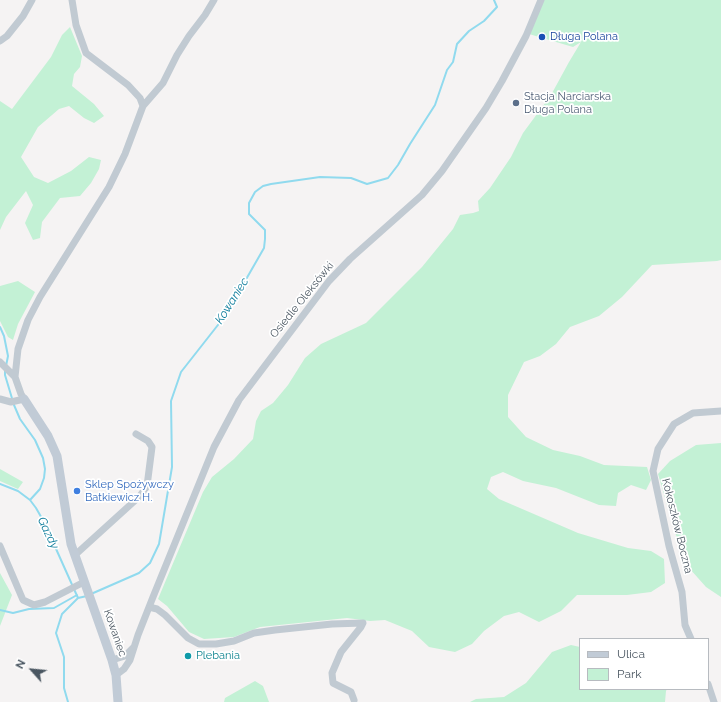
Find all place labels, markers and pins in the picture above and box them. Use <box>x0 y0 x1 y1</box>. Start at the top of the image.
place label: Długa Polana <box>550 30 618 44</box>
marker: Długa Polana <box>537 32 547 42</box>
place label: Stacja Narciarska Długa Polana <box>524 90 611 116</box>
marker: Stacja Narciarska Długa Polana <box>511 98 521 108</box>
place label: Sklep Spożywczy Batkiewicz H. <box>85 478 174 504</box>
marker: Sklep Spożywczy Batkiewicz H. <box>72 486 82 496</box>
place label: Plebania <box>196 649 240 663</box>
marker: Plebania <box>183 651 193 661</box>

